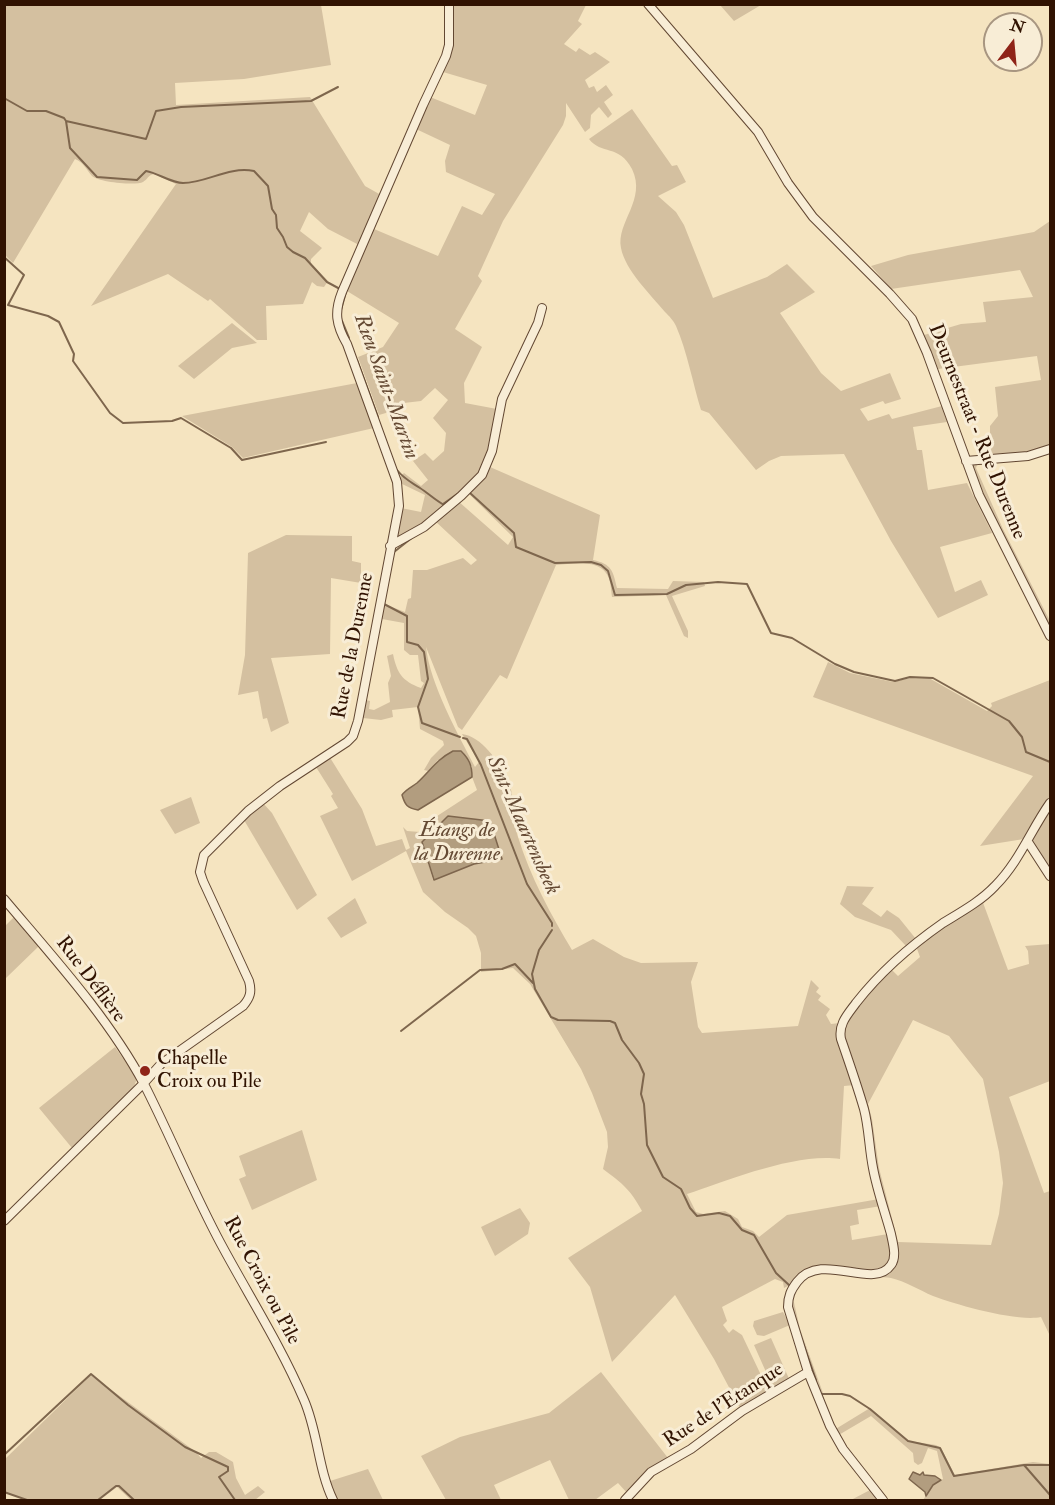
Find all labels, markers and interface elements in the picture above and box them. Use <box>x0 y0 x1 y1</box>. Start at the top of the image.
north arrow <box>983 12 1043 72</box>
text: N <box>1008 15 1027 38</box>
water label: Rieu Saint-Martin <box>347 311 423 463</box>
street label: Deurnestraat - Rue Durenne <box>922 321 1030 543</box>
street label: Rue de la Durenne <box>328 571 380 721</box>
water label: Sint-Maartensbeek <box>480 753 564 899</box>
water label: Étangs de la Durenne <box>414 818 500 868</box>
street label: Rue Déflière <box>50 932 130 1028</box>
place label: Chapelle Croix ou Pile <box>157 1048 261 1095</box>
marker: Chapelle Croix ou Pile <box>138 1064 152 1078</box>
street label: Rue Croix ou Pile <box>217 1213 305 1349</box>
street label: Rue de l'Etanque <box>660 1358 788 1454</box>

